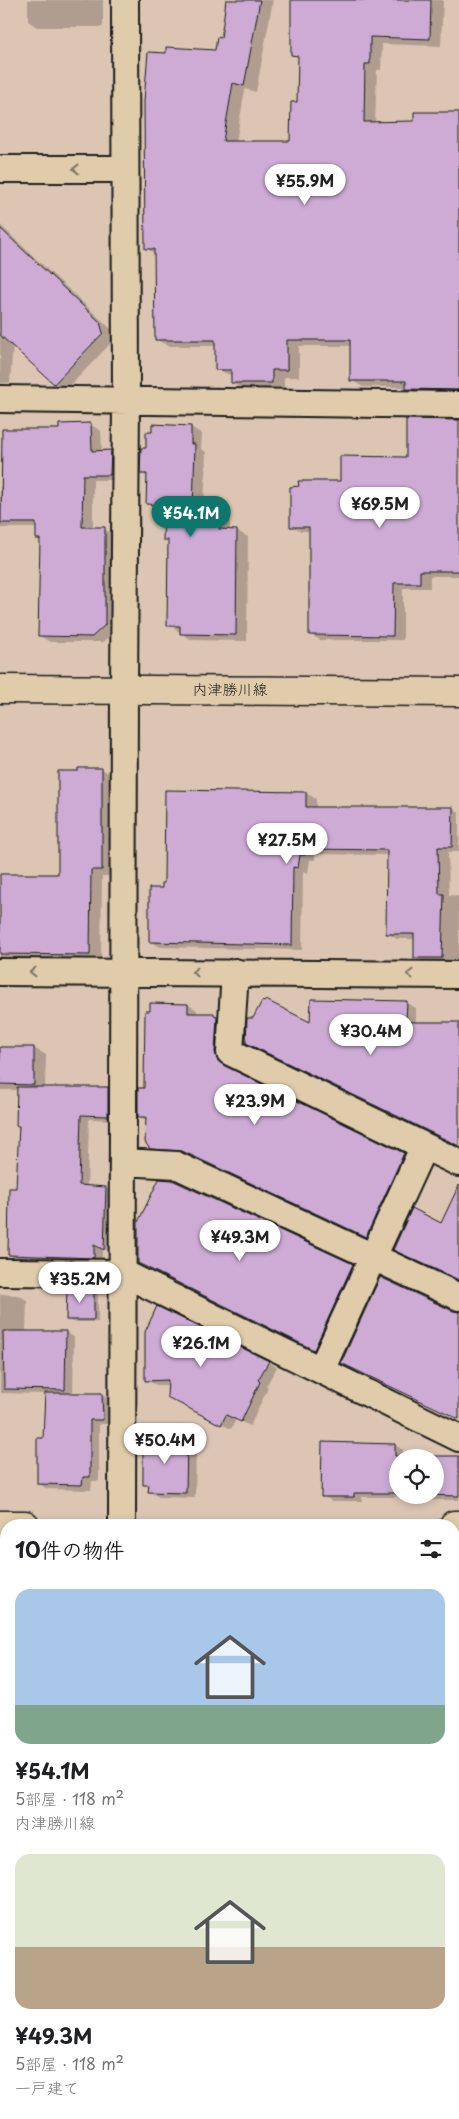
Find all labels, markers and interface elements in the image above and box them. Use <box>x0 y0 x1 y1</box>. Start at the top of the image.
one-way arrow <box>71 164 79 174</box>
pin: ¥55.9M <box>264 164 346 206</box>
text: ¥55.9M <box>276 168 334 192</box>
pin: ¥69.5M <box>339 486 421 529</box>
text: ¥69.5M <box>351 491 409 515</box>
pin: ¥54.1M <box>150 496 232 538</box>
text: ¥54.1M <box>163 500 219 524</box>
street label: 内津勝川線 <box>192 677 268 700</box>
pin: ¥27.5M <box>246 822 328 865</box>
text: ¥27.5M <box>258 827 316 851</box>
one-way arrow <box>29 967 37 978</box>
one-way arrow <box>191 967 199 977</box>
one-way arrow <box>406 969 414 979</box>
pin: ¥30.4M <box>330 1014 412 1056</box>
text: ¥30.4M <box>340 1018 402 1042</box>
pin: ¥23.9M <box>214 1084 296 1126</box>
text: ¥23.9M <box>225 1088 285 1112</box>
pin: ¥49.3M <box>199 1220 281 1262</box>
text: ¥49.3M <box>211 1224 269 1248</box>
pin: ¥35.2M <box>39 1262 121 1304</box>
text: ¥35.2M <box>49 1266 111 1290</box>
pin: ¥26.1M <box>160 1326 242 1368</box>
text: ¥26.1M <box>172 1330 230 1354</box>
pin: ¥50.4M <box>124 1422 206 1465</box>
text: ¥50.4M <box>135 1427 195 1451</box>
map controls <box>389 1449 444 1504</box>
button: locate <box>389 1449 444 1504</box>
text: 10件の物件 <box>15 1533 125 1565</box>
icon: filters <box>417 1535 445 1563</box>
icon: home <box>185 1622 275 1712</box>
text: ¥54.1M <box>15 1754 90 1786</box>
text: 5部屋 · 118 m² <box>15 1786 124 1810</box>
text: 内津勝川線 <box>15 1810 95 1834</box>
icon: home <box>185 1887 275 1977</box>
text: ¥49.3M <box>15 2019 92 2051</box>
text: 5部屋 · 118 m² <box>15 2051 124 2075</box>
text: 一戸建て <box>15 2075 79 2099</box>

